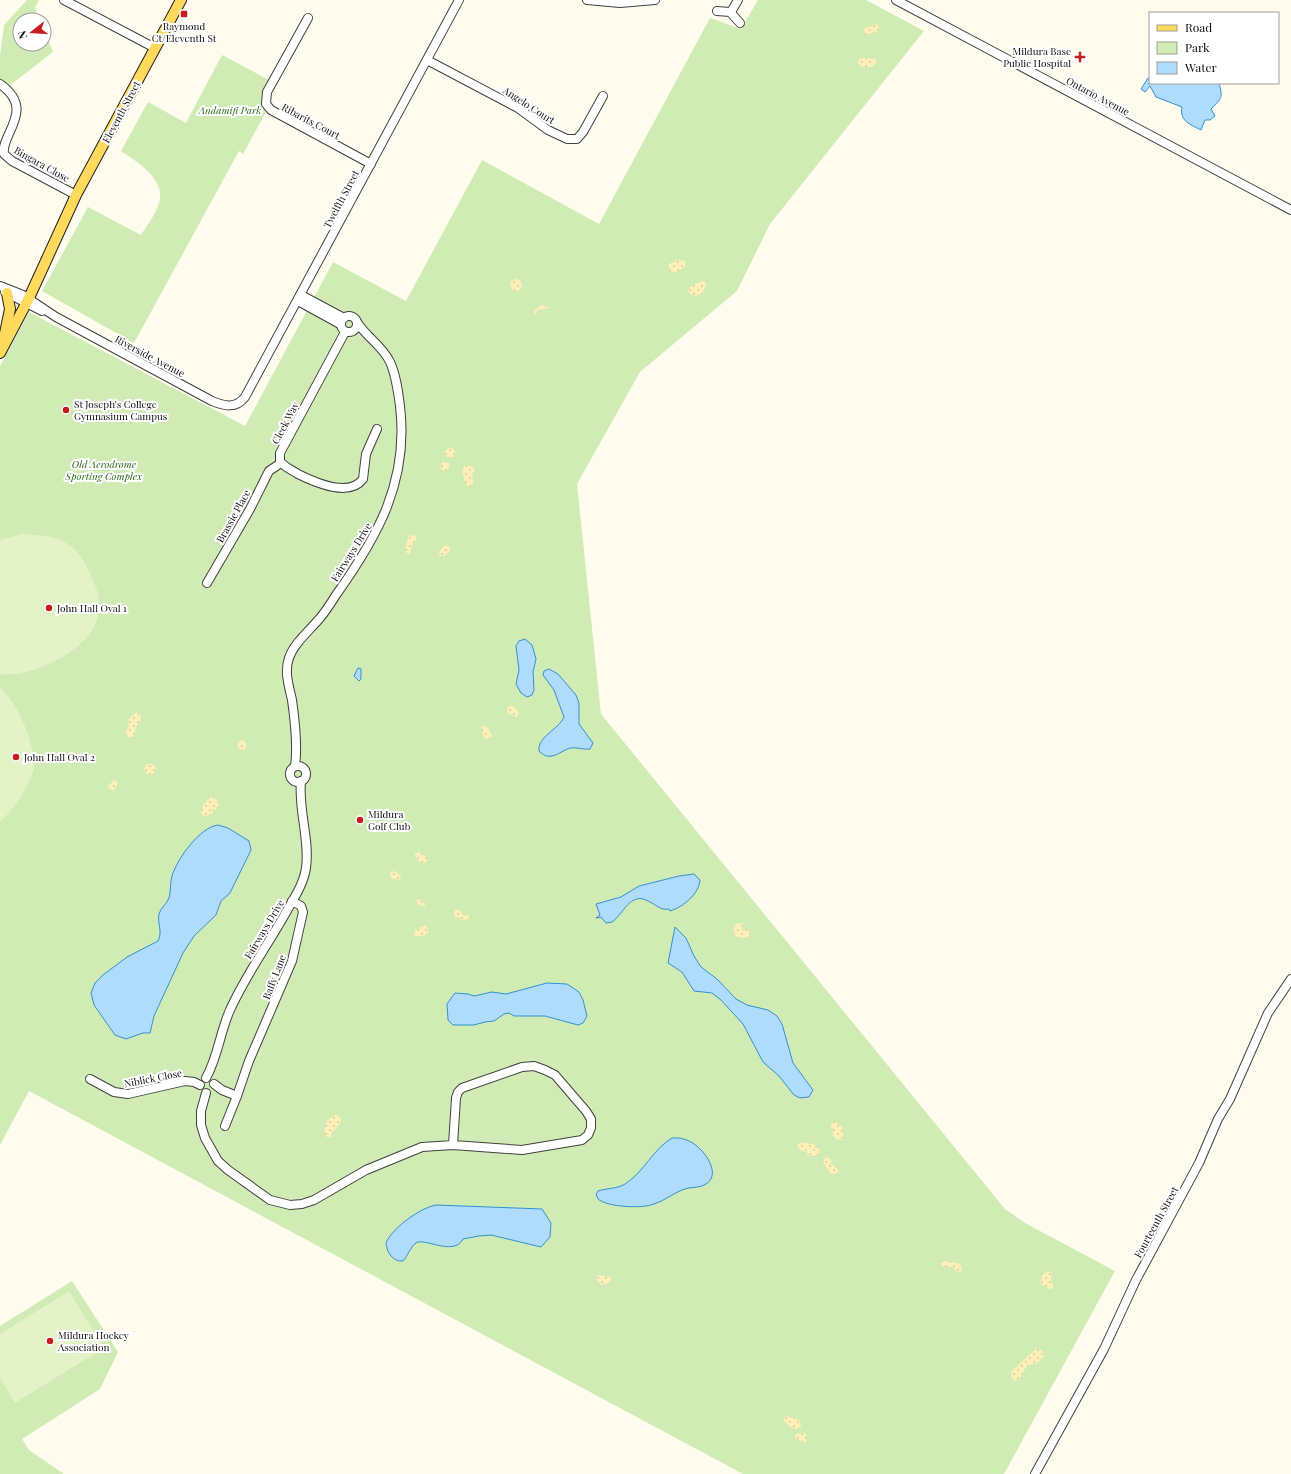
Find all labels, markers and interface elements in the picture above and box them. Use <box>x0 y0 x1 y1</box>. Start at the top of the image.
marker: Raymond Ct/Eleventh St <box>179 9 189 19</box>
north arrow <box>12 12 52 52</box>
legend <box>1149 12 1279 84</box>
place label: Raymond Ct/Eleventh St <box>152 19 217 45</box>
text: Road <box>1185 19 1212 35</box>
text: N <box>14 29 30 41</box>
text: Park <box>1185 39 1210 55</box>
place label: Mildura Base Public Hospital <box>1003 44 1071 70</box>
marker: Mildura Base Public Hospital <box>1074 51 1086 63</box>
text: Water <box>1184 59 1218 75</box>
street label: Ontario Avenue <box>1064 73 1132 119</box>
street label: Eleventh Street <box>99 78 143 146</box>
street label: Angelo Court <box>499 82 558 127</box>
street label: Ribarits Court <box>279 100 343 142</box>
park label: Andamifi Park <box>198 103 261 117</box>
street label: Bingara Close <box>12 143 72 185</box>
street label: Twelfth Street <box>320 167 362 230</box>
street label: Riverside Avenue <box>113 332 187 380</box>
place label: St Joseph's College Gymnasium Campus <box>74 397 167 423</box>
street label: Cleek Way <box>268 399 302 447</box>
marker: St Joseph's College Gymnasium Campus <box>61 405 71 415</box>
park label: Old Aerodrome Sporting Complex <box>65 457 143 483</box>
street label: Brassie Place <box>213 487 253 545</box>
street label: Fairways Drive <box>327 520 375 584</box>
place label: John Hall Oval 1 <box>56 601 127 615</box>
marker: John Hall Oval 1 <box>44 603 54 613</box>
place label: John Hall Oval 2 <box>23 750 95 764</box>
marker: John Hall Oval 2 <box>11 752 21 762</box>
place label: Mildura Golf Club <box>368 807 411 833</box>
marker: Mildura Golf Club <box>355 815 365 825</box>
street label: Fairways Drive <box>241 897 287 961</box>
street label: Baffy Lane <box>259 953 289 1001</box>
street label: Niblick Close <box>123 1066 183 1090</box>
street label: Fourteenth Street <box>1131 1183 1182 1260</box>
place label: Mildura Hockey Association <box>57 1328 129 1354</box>
marker: Mildura Hockey Association <box>45 1336 55 1346</box>

